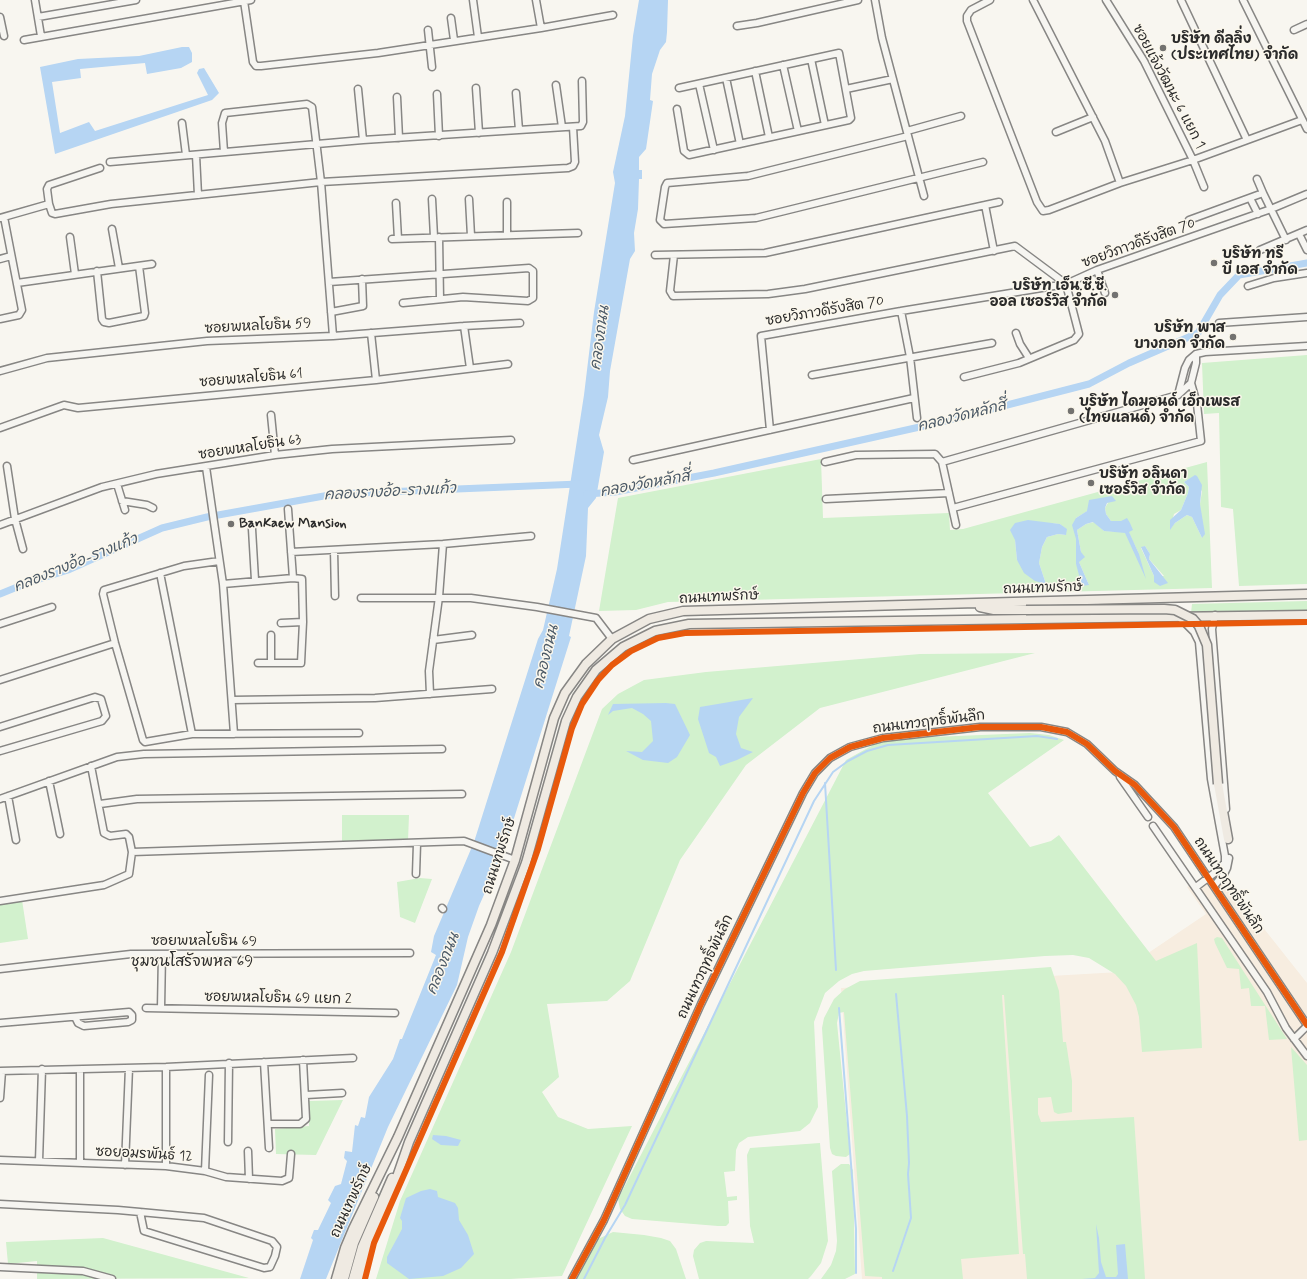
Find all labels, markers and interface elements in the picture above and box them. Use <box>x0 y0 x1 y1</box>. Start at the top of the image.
street label: ซอยแจ้งวัฒนะ 6 แยก 1 <box>1128 22 1208 152</box>
place label: บริษัท ดีลลิ่ง (ประเทศไทย) จำกัด <box>1171 32 1298 64</box>
marker: บริษัท ดีลลิ่ง (ประเทศไทย) จำกัด <box>1158 43 1168 53</box>
street label: ซอยวิภาวดีรังสิต 70 <box>1080 216 1198 272</box>
place label: บริษัท ทรี บี เอส จำกัด <box>1222 247 1298 280</box>
marker: บริษัท ทรี บี เอส จำกัด <box>1209 258 1219 268</box>
place label: บริษัท เอ็น.ซี.ซี. ออล เซอร์วิส จำกัด <box>990 279 1107 312</box>
marker: บริษัท เอ็น.ซี.ซี. ออล เซอร์วิส จำกัด <box>1110 290 1120 300</box>
street label: ซอยวิภาวดีรังสิต 70 <box>764 293 886 331</box>
water label: คลองถนน <box>588 305 614 371</box>
street label: ซอยพหลโยธิน 59 <box>204 316 312 338</box>
place label: บริษัท พาส บางกอก จำกัด <box>1134 321 1225 354</box>
marker: บริษัท พาส บางกอก จำกัด <box>1228 332 1238 342</box>
street label: ซอยพหลโยธิน 61 <box>199 366 303 392</box>
place label: บริษัท ไดมอนด์ เอ็กเพรส (ไทยแลนด์) จำกัด <box>1079 395 1240 428</box>
water label: คลองวัดหลักสี่ <box>916 397 1008 437</box>
marker: บริษัท ไดมอนด์ เอ็กเพรส (ไทยแลนด์) จำกัด <box>1066 406 1076 416</box>
street label: ซอยพหลโยธิน 63 <box>198 432 302 464</box>
place label: บริษัท อลินดา เซอร์วิส จำกัด <box>1099 467 1187 500</box>
water label: คลองวัดหลักสี่ <box>599 468 691 502</box>
marker: บริษัท อลินดา เซอร์วิส จำกัด <box>1086 478 1096 488</box>
water label: คลองรางอ้อ-รางแก้ว <box>324 481 456 505</box>
place label: BanKaew Mansion <box>239 516 347 532</box>
marker: BanKaew Mansion <box>226 519 236 529</box>
water label: คลองรางอ้อ-รางแก้ว <box>12 531 140 597</box>
street label: ถนนเทพรักษ์ <box>1003 579 1083 599</box>
street label: ถนนเทพรักษ์ <box>679 588 759 608</box>
water label: คลองถนน <box>530 623 564 691</box>
street label: ถนนเทวฤทธิ์พันลึก <box>872 708 986 738</box>
street label: ถนนเทพรักษ์ <box>480 815 520 897</box>
street label: ถนนเทวฤทธิ์พันลึก <box>1189 834 1267 938</box>
street label: ถนนเทวฤทธิ์พันลึก <box>674 912 738 1022</box>
water label: คลองถนน <box>424 931 464 997</box>
street label: ซอยพหลโยธิน 69 <box>151 934 257 950</box>
district label: ชุมชนโสรัจพหล 69 <box>131 954 253 972</box>
street label: ซอยพหลโยธิน 69 แยก 2 <box>204 989 352 1009</box>
street label: ซอยอมรพันธ์ 12 <box>95 1144 193 1166</box>
street label: ถนนเทพรักษ์ <box>328 1161 376 1241</box>

